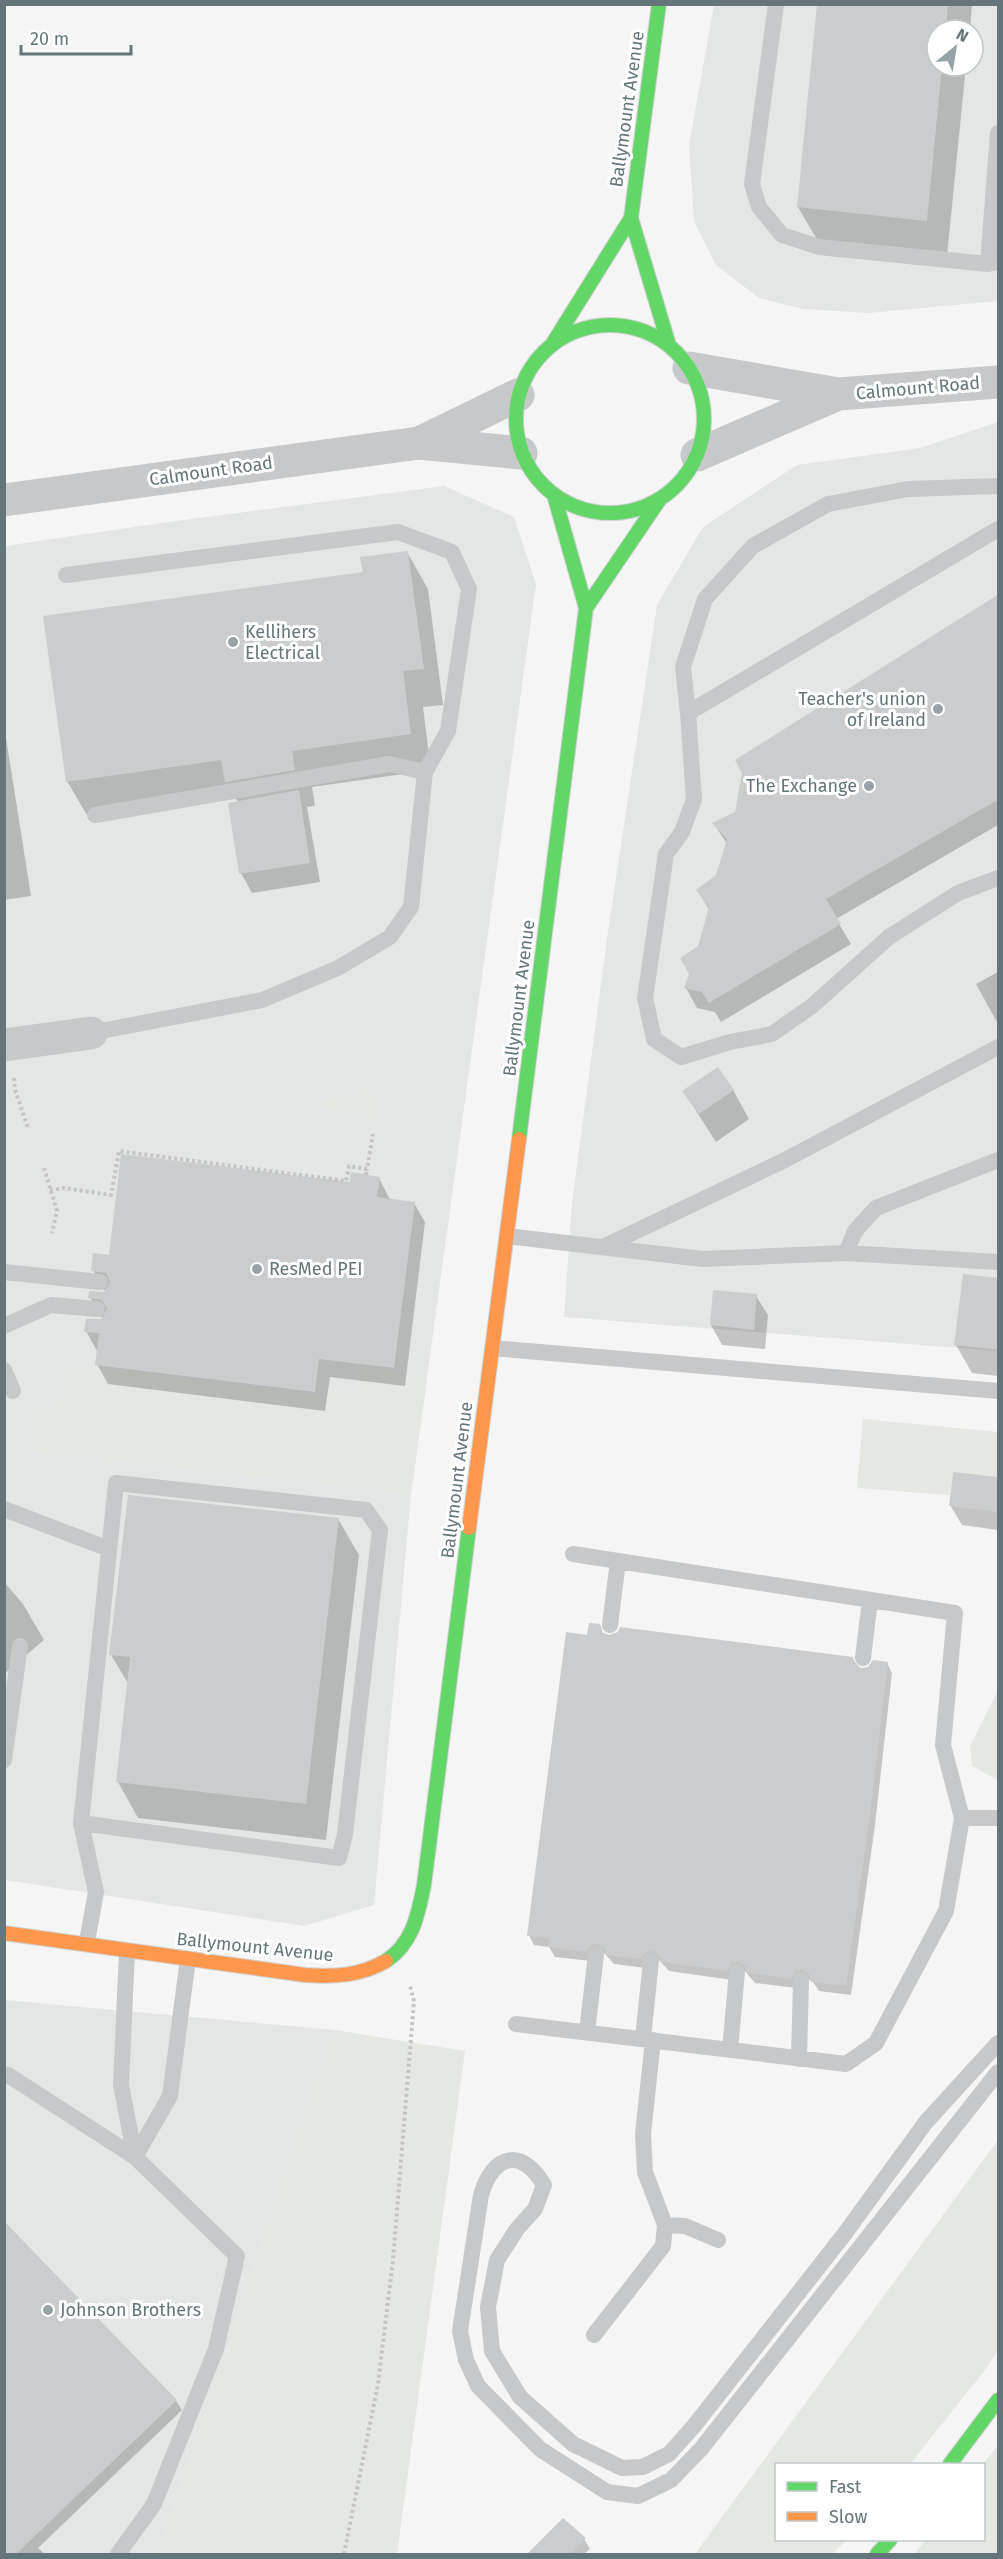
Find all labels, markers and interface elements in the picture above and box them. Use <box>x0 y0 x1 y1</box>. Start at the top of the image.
scale bar <box>21 18 130 56</box>
north arrow <box>925 18 985 78</box>
text: N <box>953 25 972 46</box>
text: 20 m <box>30 28 69 50</box>
street label: Ballymount Avenue <box>605 29 649 189</box>
street label: Calmount Road <box>855 372 981 404</box>
street label: Calmount Road <box>148 451 274 491</box>
place label: Kellihers Electrical <box>245 621 320 664</box>
marker: Kellihers Electrical <box>226 635 240 649</box>
place label: Teacher's union of Ireland <box>798 688 926 731</box>
marker: Teacher's union of Ireland <box>931 702 945 716</box>
place label: The Exchange <box>746 775 857 797</box>
marker: The Exchange <box>862 779 876 793</box>
street label: Ballymount Avenue <box>498 918 540 1078</box>
place label: ResMed PEI <box>269 1258 363 1280</box>
marker: ResMed PEI <box>250 1262 264 1276</box>
street label: Ballymount Avenue <box>436 1400 478 1560</box>
street label: Ballymount Avenue <box>175 1928 335 1966</box>
place label: Johnson Brothers <box>60 2299 201 2321</box>
marker: Johnson Brothers <box>41 2303 55 2317</box>
legend <box>775 2463 985 2541</box>
text: Fast <box>829 2476 862 2498</box>
text: Slow <box>829 2506 868 2528</box>

